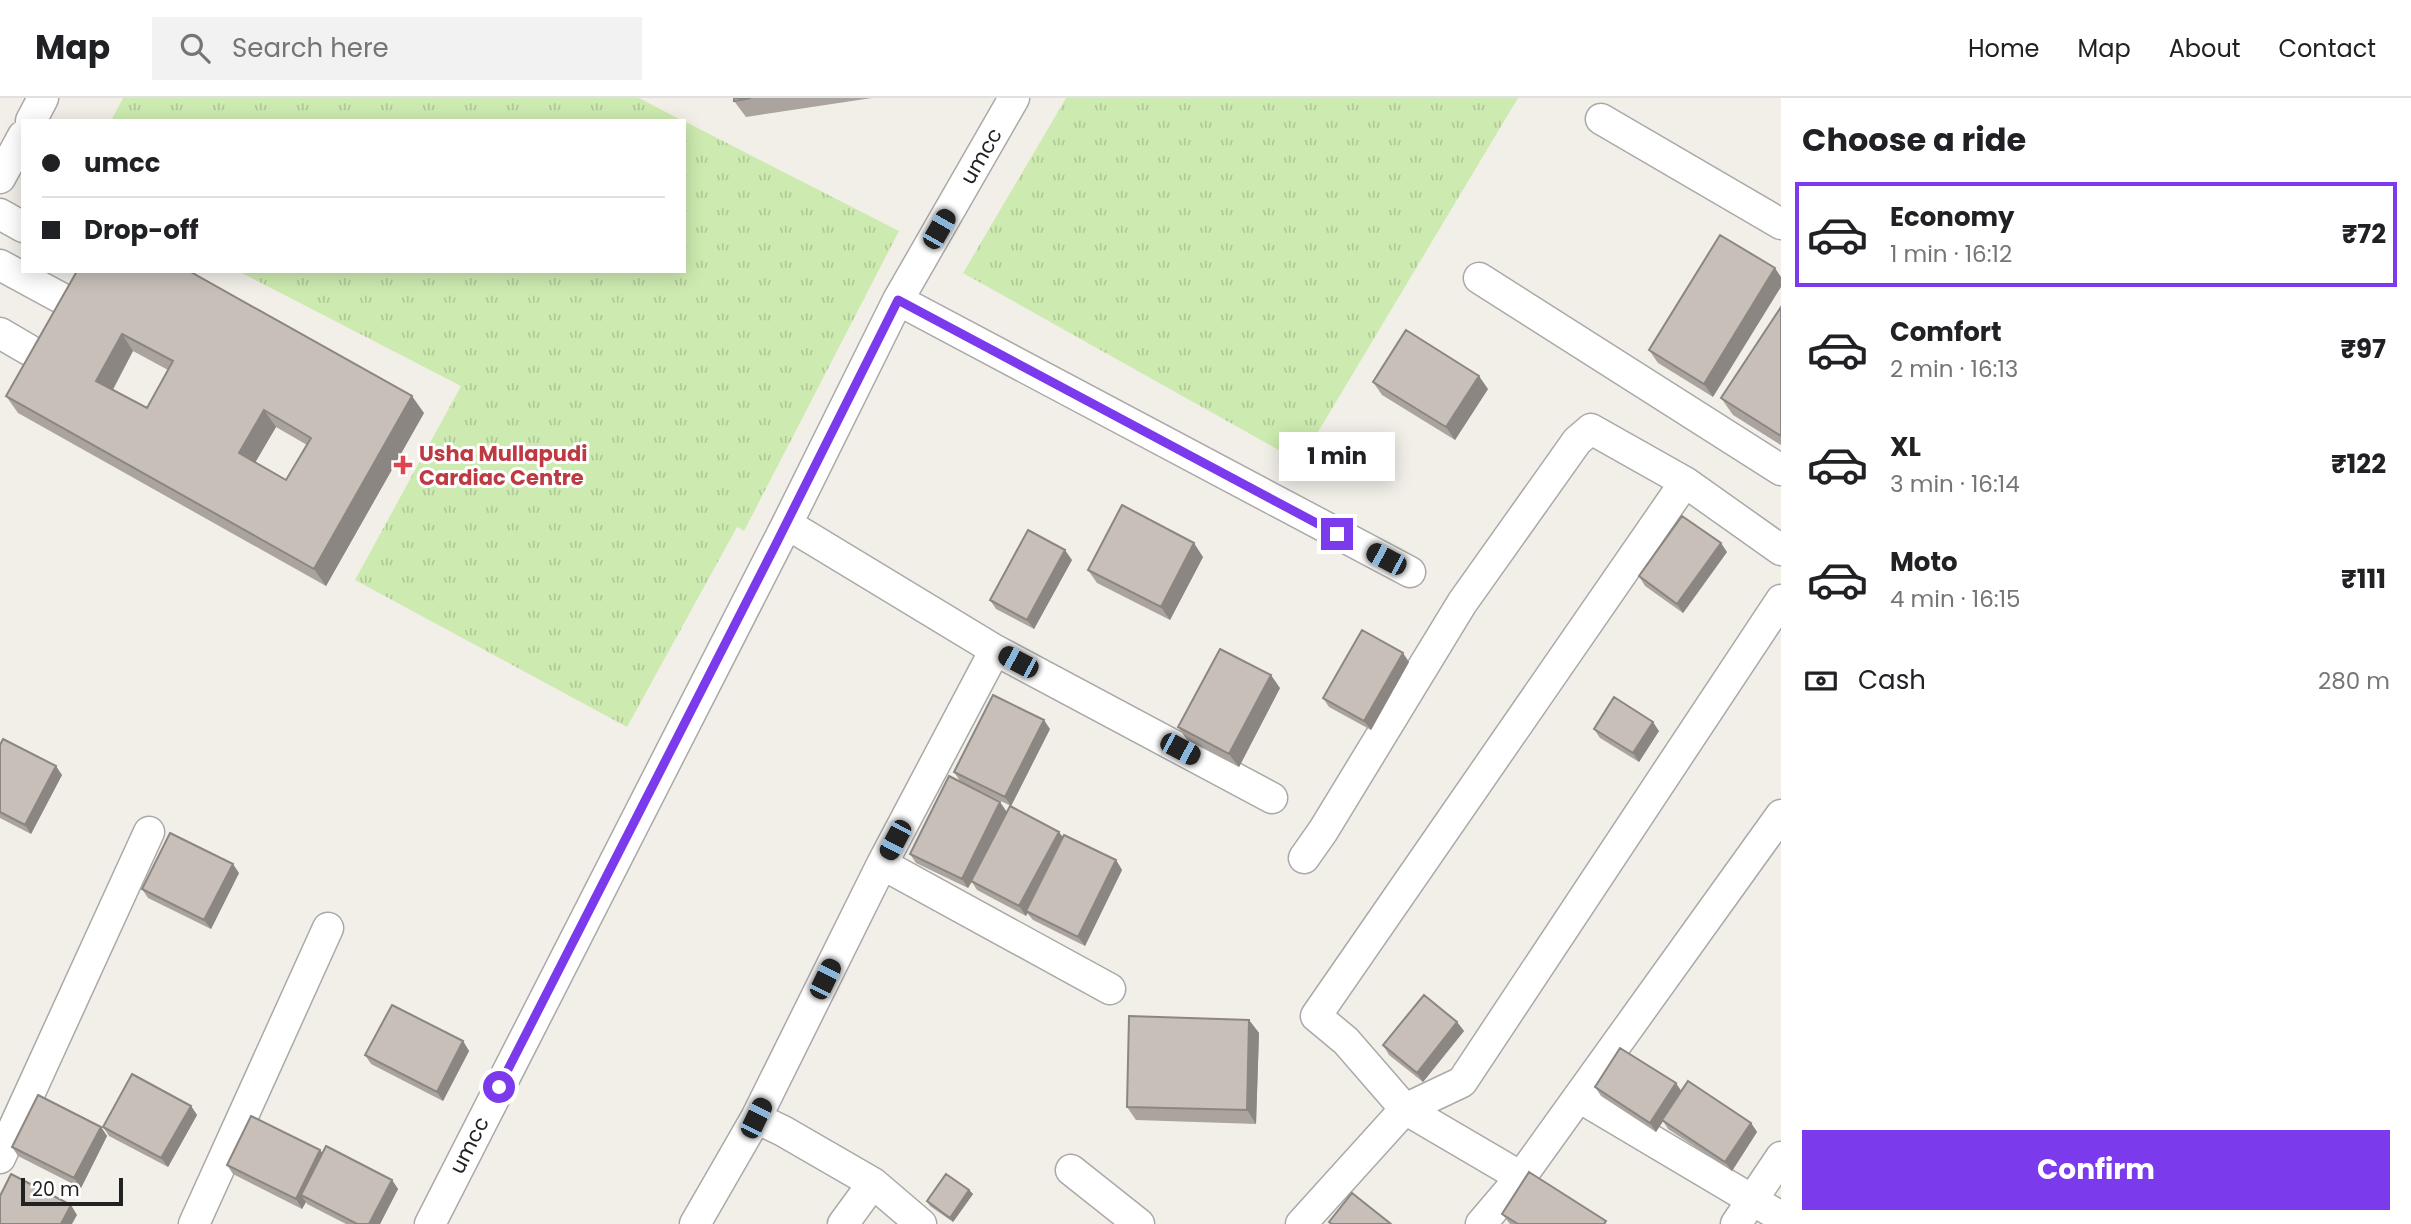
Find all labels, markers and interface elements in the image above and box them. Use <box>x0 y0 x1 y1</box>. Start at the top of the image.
search box <box>152 17 642 80</box>
text: Map <box>35 24 110 71</box>
icon: search <box>176 29 214 67</box>
text: Search here <box>232 30 389 66</box>
text: Home <box>1968 32 2040 65</box>
text: Map <box>2078 32 2131 65</box>
text: About <box>2169 32 2240 65</box>
text: Contact <box>2278 32 2376 65</box>
text: Choose a ride <box>1802 117 2026 162</box>
street label: umcc <box>953 123 1009 189</box>
text: umcc <box>84 145 161 181</box>
text: Economy <box>1890 199 2014 235</box>
icon: car <box>1806 203 1869 266</box>
car <box>920 206 959 252</box>
text: Drop-off <box>84 212 199 248</box>
text: ₹72 <box>2342 216 2386 252</box>
text: 1 min · 16:12 <box>1890 238 2012 270</box>
text: Comfort <box>1890 314 2002 350</box>
icon: car <box>1806 318 1869 381</box>
text: ₹97 <box>2341 331 2386 367</box>
text: 2 min · 16:13 <box>1890 353 2018 385</box>
text: XL <box>1890 429 1921 465</box>
callout: 1 min <box>1279 432 1395 482</box>
icon: car <box>1806 433 1869 496</box>
place label: Usha Mullapudi Cardiac Centre <box>419 439 587 492</box>
text: 1 min <box>1307 440 1367 472</box>
text: ₹122 <box>2331 446 2386 482</box>
marker: Usha Mullapudi Cardiac Centre <box>393 455 413 475</box>
text: 3 min · 16:14 <box>1890 468 2020 500</box>
route end <box>1321 518 1353 550</box>
car <box>1363 540 1410 578</box>
text: Moto <box>1890 544 1958 580</box>
icon: car <box>1806 548 1869 611</box>
text: ₹111 <box>2341 561 2386 597</box>
text: 4 min · 16:15 <box>1890 583 2021 615</box>
car <box>995 643 1042 681</box>
icon: cash <box>1802 662 1840 700</box>
text: Cash <box>1858 662 1926 698</box>
text: 280 m <box>2318 665 2390 697</box>
car <box>1157 730 1204 768</box>
car <box>876 817 915 863</box>
car <box>807 956 844 1002</box>
route start <box>483 1071 515 1103</box>
car <box>738 1095 775 1141</box>
street label: umcc <box>442 1111 496 1179</box>
button: Confirm <box>1802 1130 2390 1210</box>
scale bar <box>21 1175 122 1207</box>
text: 20 m <box>32 1176 80 1203</box>

